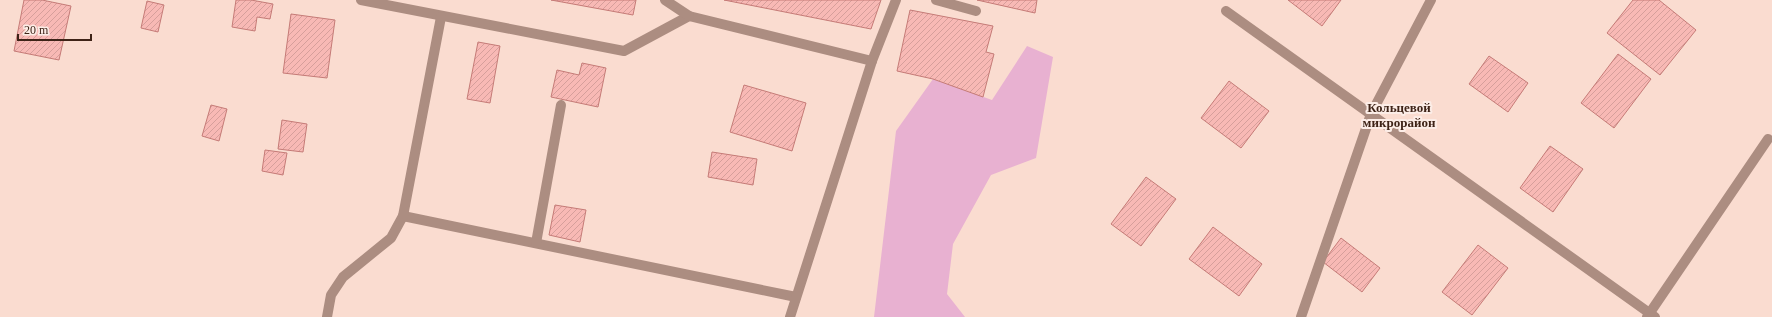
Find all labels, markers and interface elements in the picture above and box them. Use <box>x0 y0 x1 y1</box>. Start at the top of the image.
scale bar <box>18 16 91 42</box>
text: 20 m <box>24 23 49 37</box>
district label: Кольцевой микрорайон <box>1363 100 1436 130</box>

